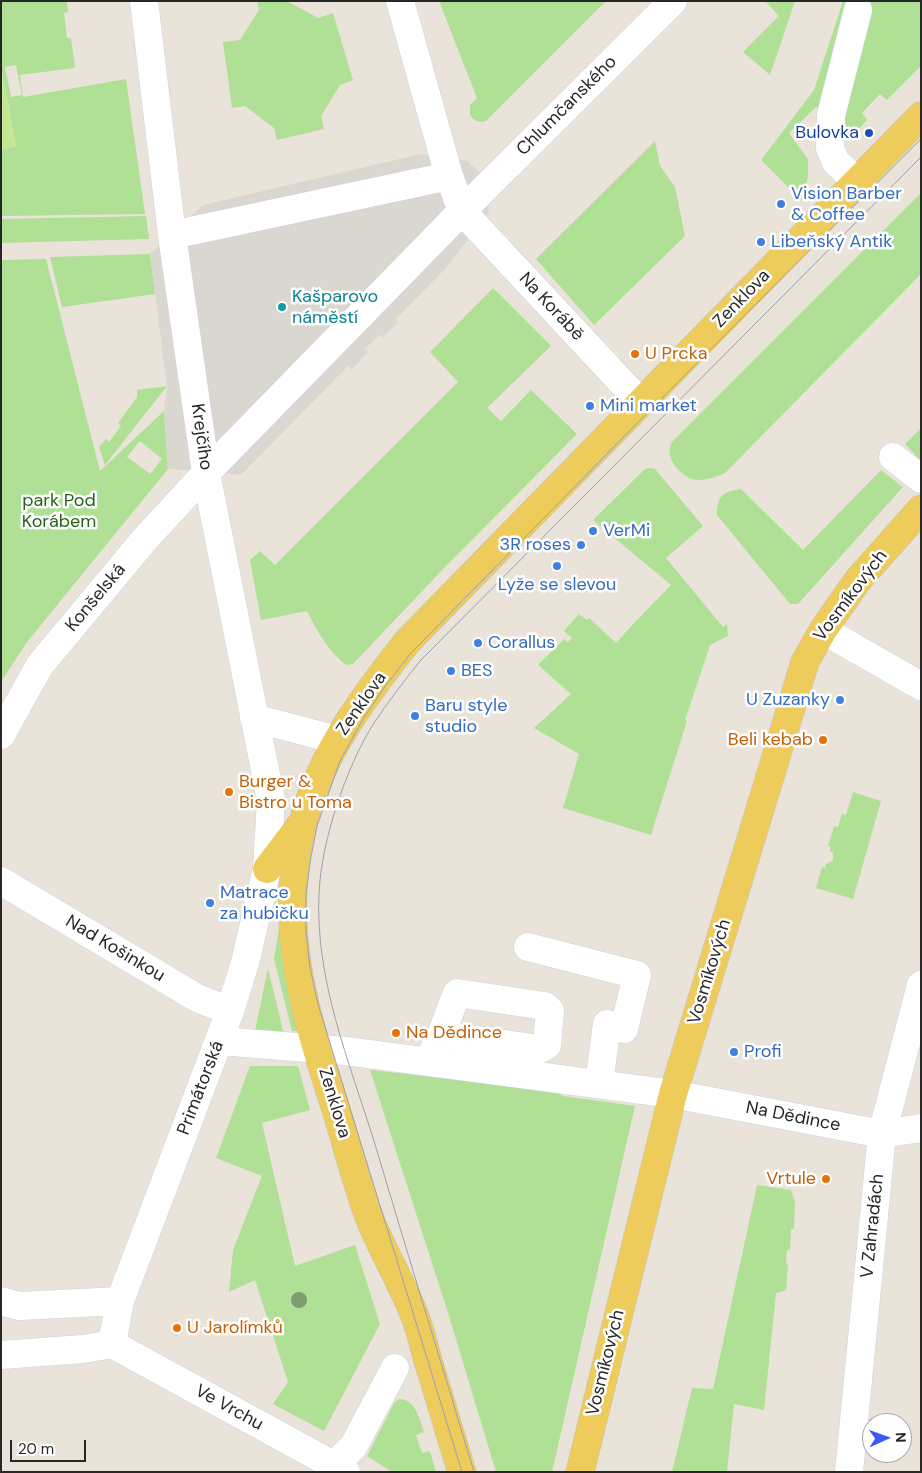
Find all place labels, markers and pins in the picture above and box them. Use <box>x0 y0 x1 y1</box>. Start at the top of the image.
place label: Bulovka <box>795 122 859 144</box>
marker: Bulovka <box>863 127 875 139</box>
place label: Vision Barber & Coffee <box>791 183 902 225</box>
marker: Vision Barber & Coffee <box>775 198 787 210</box>
place label: Libeňský Antik <box>771 231 892 253</box>
marker: Libeňský Antik <box>755 236 767 248</box>
place label: Kašparovo náměstí <box>292 286 378 328</box>
marker: Kašparovo náměstí <box>276 301 288 313</box>
place label: U Prcka <box>645 343 707 365</box>
marker: U Prcka <box>629 348 641 360</box>
place label: Mini market <box>600 395 697 417</box>
marker: Mini market <box>584 400 596 412</box>
place label: VerMi <box>603 520 650 542</box>
marker: VerMi <box>587 525 599 537</box>
place label: 3R roses <box>500 534 571 556</box>
marker: 3R roses <box>575 539 587 551</box>
marker: Lyže se slevou <box>551 560 563 572</box>
place label: Lyže se slevou <box>498 574 616 596</box>
place label: Corallus <box>488 632 555 654</box>
marker: Corallus <box>472 637 484 649</box>
place label: BES <box>461 660 492 682</box>
marker: BES <box>445 665 457 677</box>
place label: U Zuzanky <box>746 689 830 711</box>
marker: U Zuzanky <box>834 694 846 706</box>
place label: Baru style studio <box>425 695 507 738</box>
marker: Baru style studio <box>409 710 421 722</box>
place label: Beli kebab <box>728 729 813 751</box>
marker: Beli kebab <box>817 734 829 746</box>
place label: Burger & Bistro u Toma <box>239 771 352 814</box>
marker: Burger & Bistro u Toma <box>223 786 235 798</box>
place label: Matrace za hubičku <box>220 882 309 924</box>
marker: Matrace za hubičku <box>204 897 216 909</box>
place label: Na Dědince <box>406 1022 502 1044</box>
marker: Na Dědince <box>390 1027 402 1039</box>
place label: Profi <box>744 1041 782 1063</box>
marker: Profi <box>728 1046 740 1058</box>
place label: Vrtule <box>766 1168 816 1190</box>
marker: Vrtule <box>820 1173 832 1185</box>
place label: U Jarolímků <box>187 1317 283 1339</box>
marker: U Jarolímků <box>171 1322 183 1334</box>

